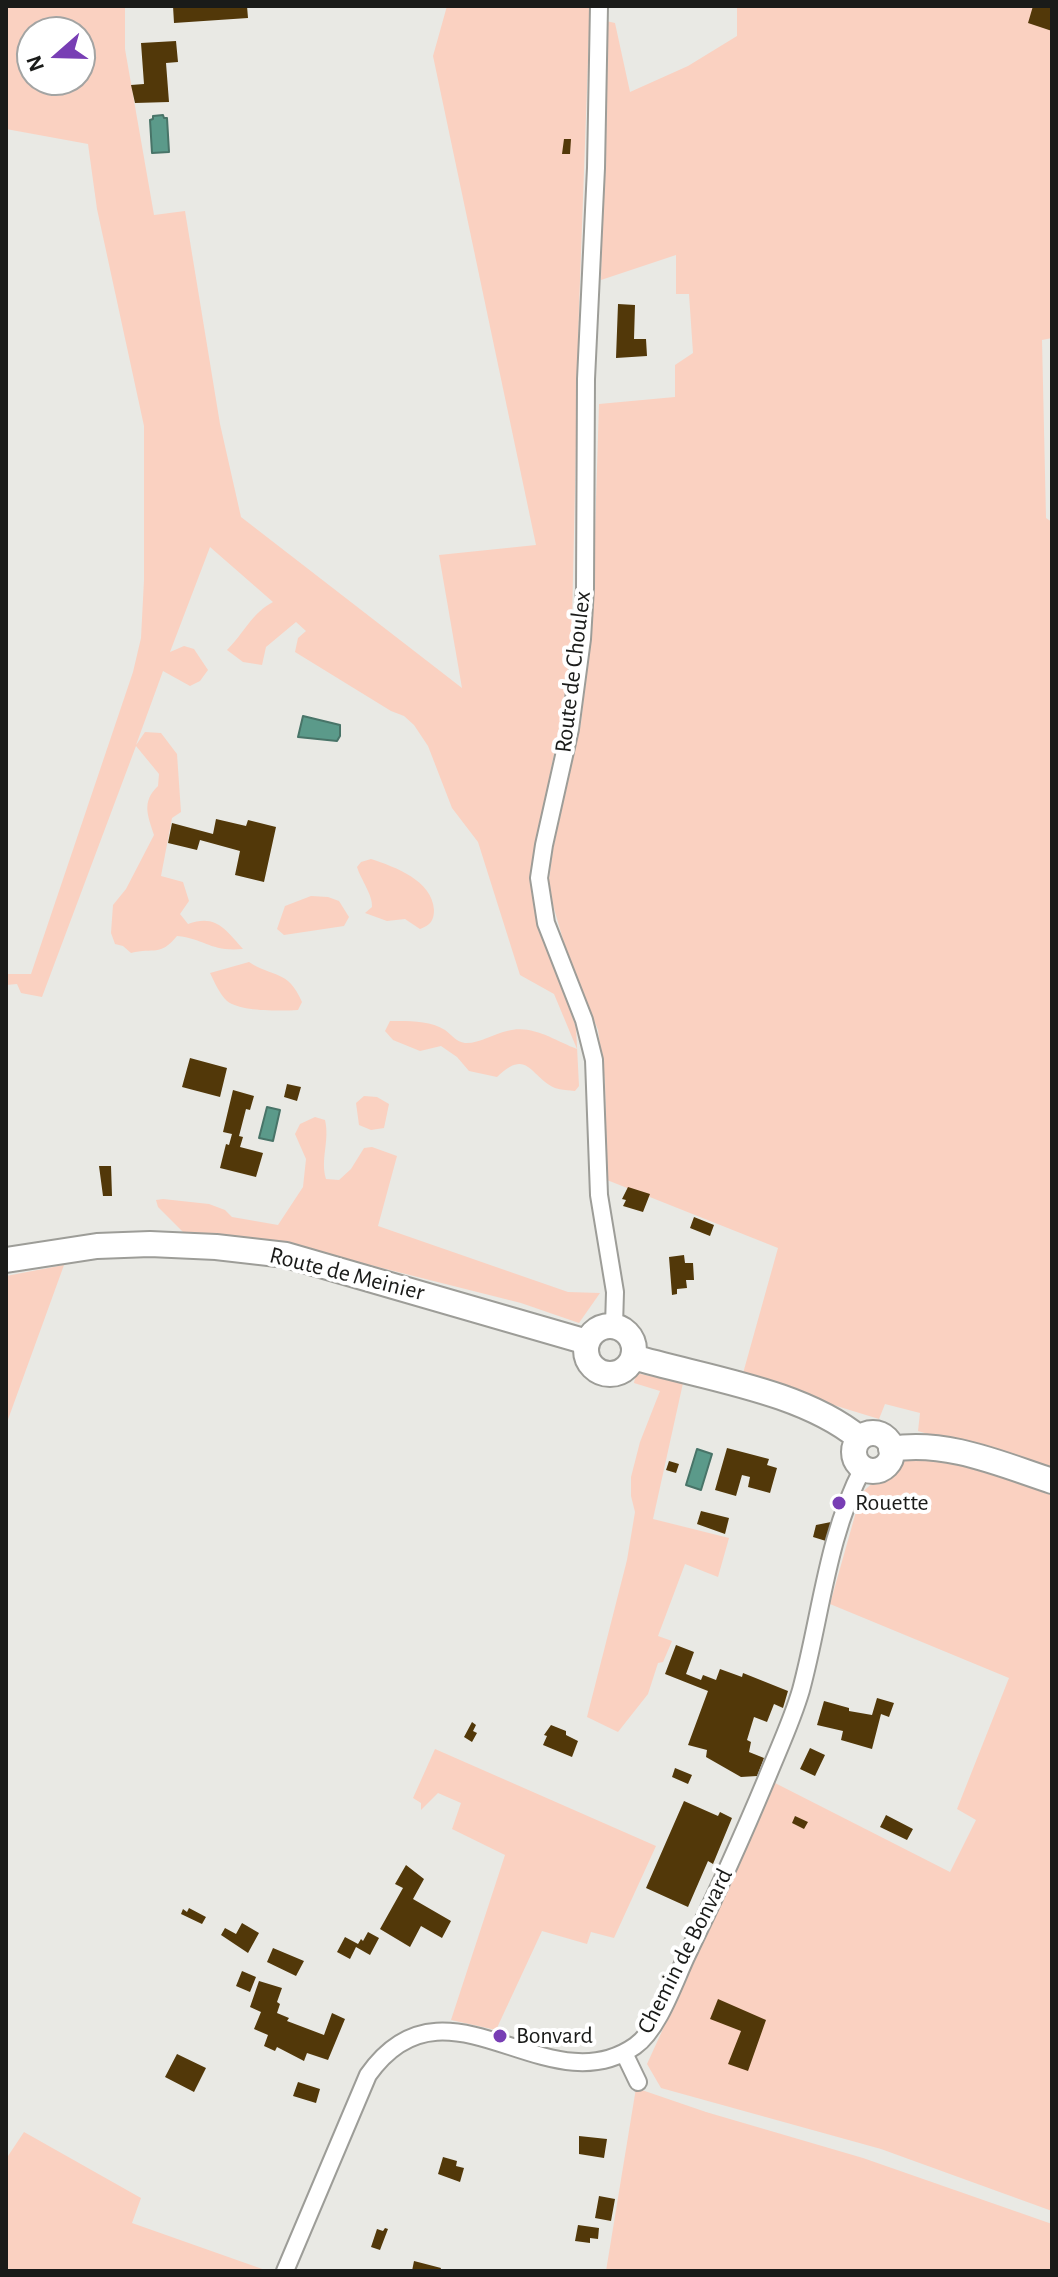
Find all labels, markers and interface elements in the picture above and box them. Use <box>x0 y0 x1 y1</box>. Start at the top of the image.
north arrow <box>16 16 96 96</box>
text: N <box>22 53 48 74</box>
street label: Route de Choulex <box>549 590 597 754</box>
street label: Route de Meinier <box>267 1241 427 1307</box>
place label: Rouette <box>855 1489 929 1517</box>
marker: Rouette <box>830 1494 848 1512</box>
street label: Chemin de Bonvard <box>631 1864 739 2038</box>
place label: Bonvard <box>516 2022 593 2050</box>
marker: Bonvard <box>491 2027 509 2045</box>

